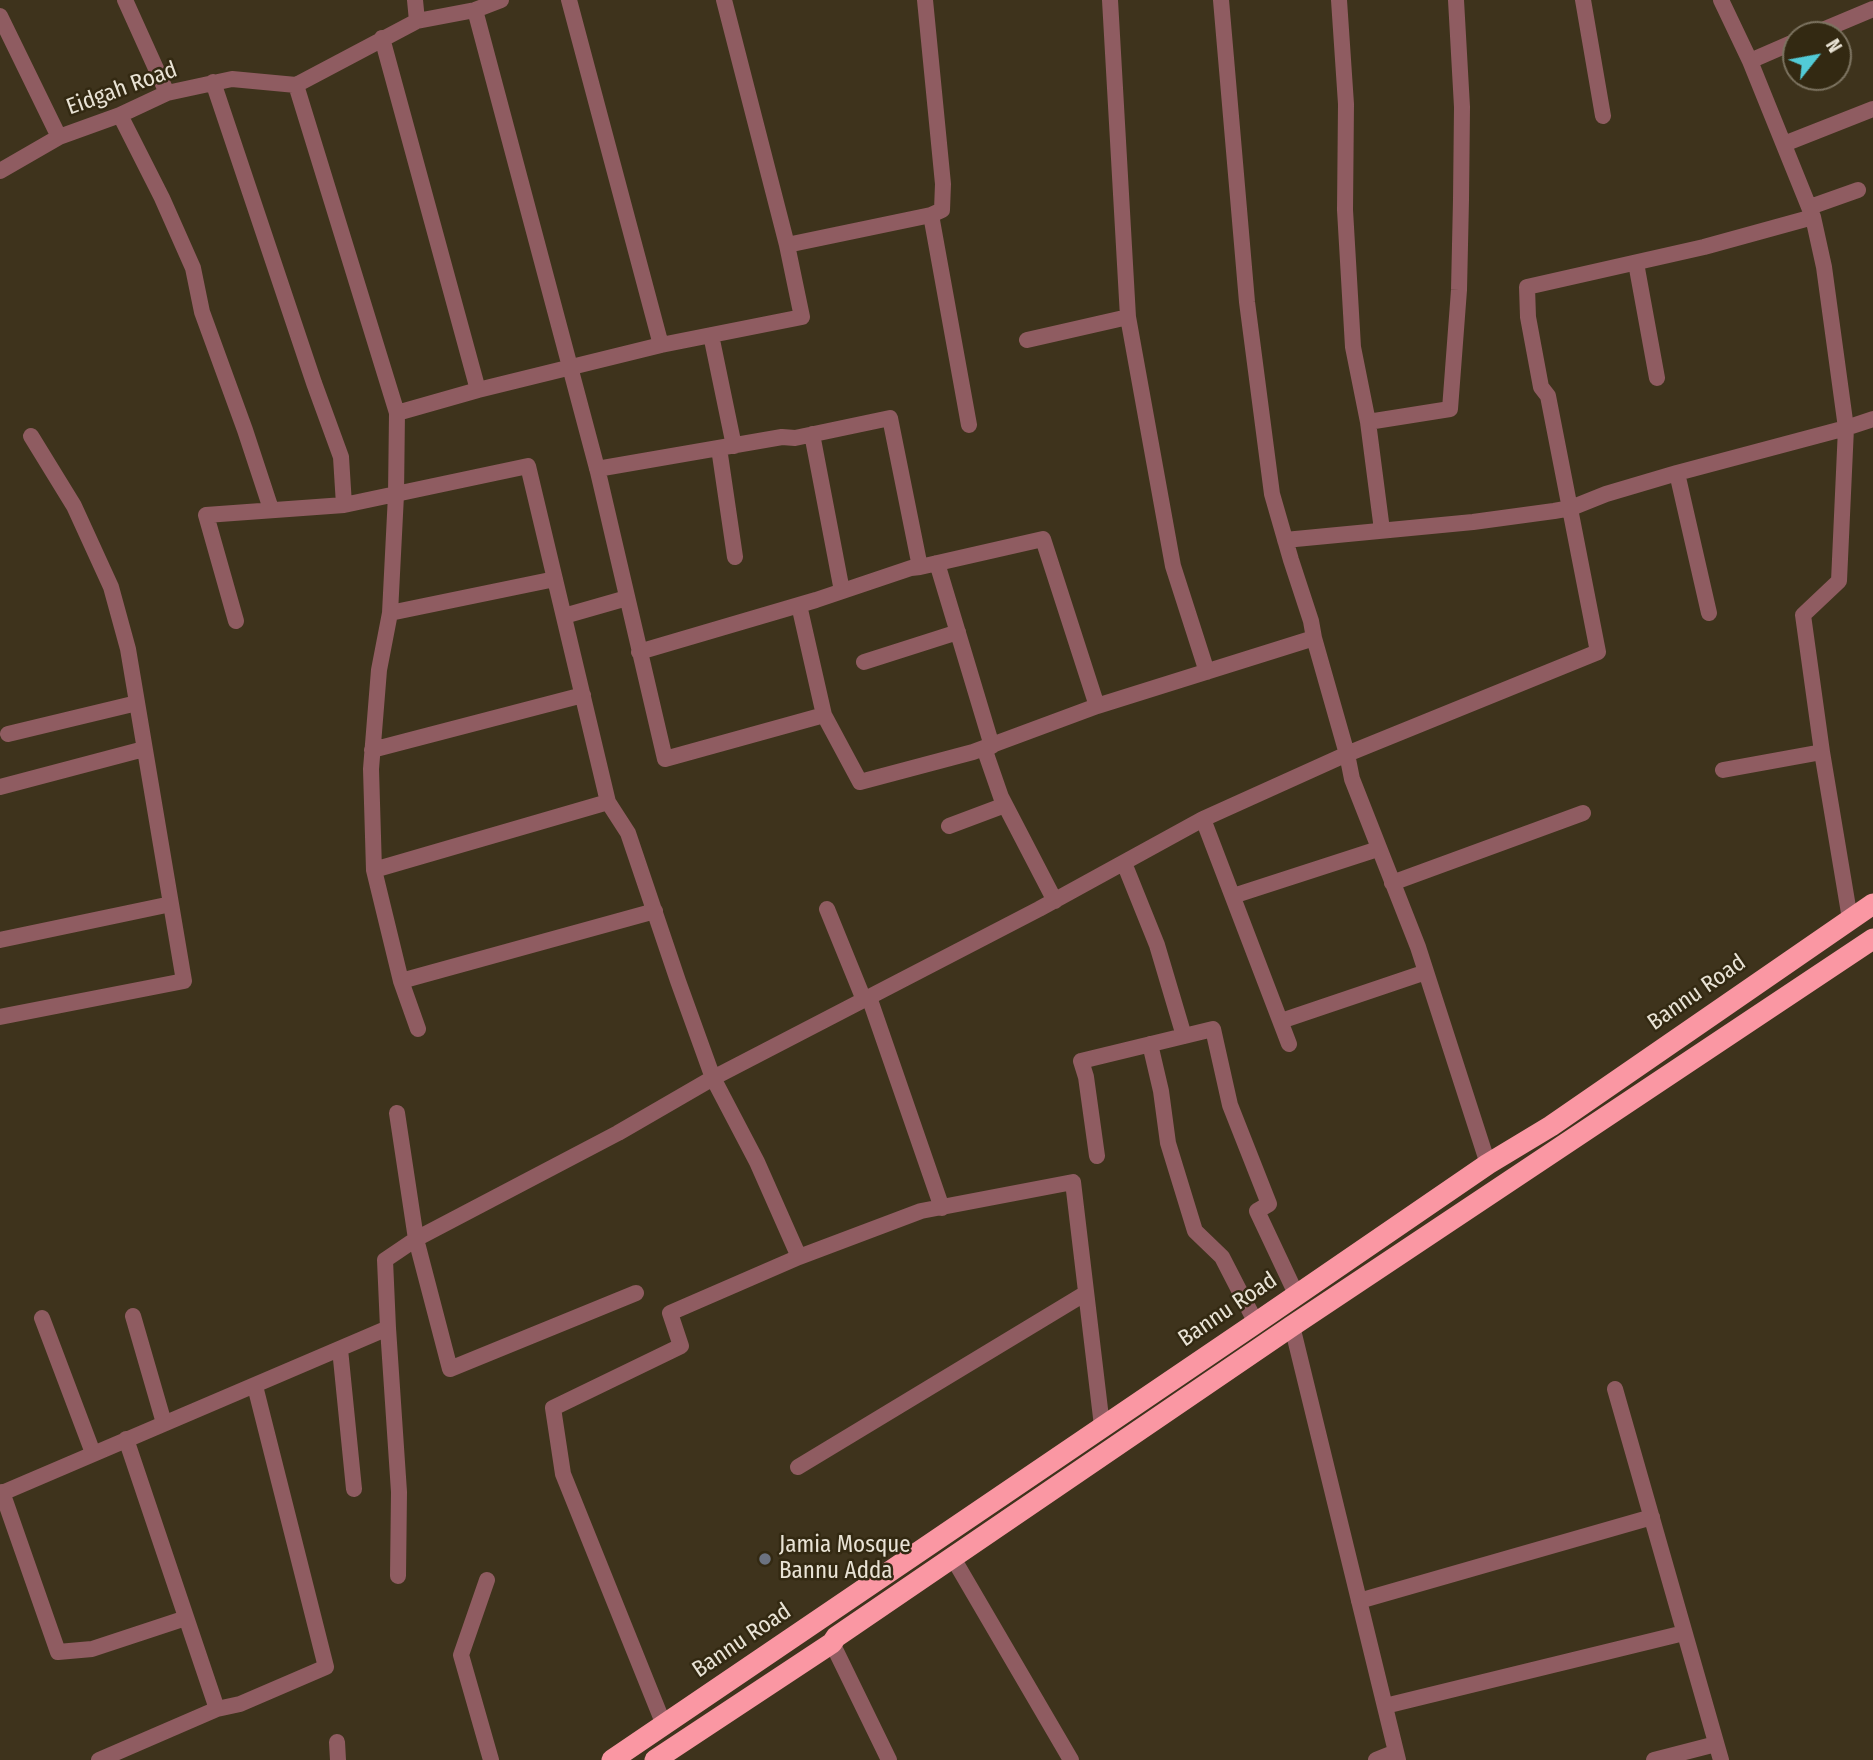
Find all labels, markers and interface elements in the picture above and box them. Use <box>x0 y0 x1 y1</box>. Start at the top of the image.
north arrow <box>1782 21 1852 91</box>
text: N <box>1821 35 1847 57</box>
street label: Eidgah Road <box>63 56 181 122</box>
street label: Bannu Road <box>1643 949 1751 1037</box>
street label: Bannu Road <box>1173 1267 1283 1353</box>
place label: Jamia Mosque Bannu Adda <box>779 1532 911 1586</box>
marker: Jamia Mosque Bannu Adda <box>757 1551 773 1567</box>
street label: Bannu Road <box>687 1598 797 1684</box>

